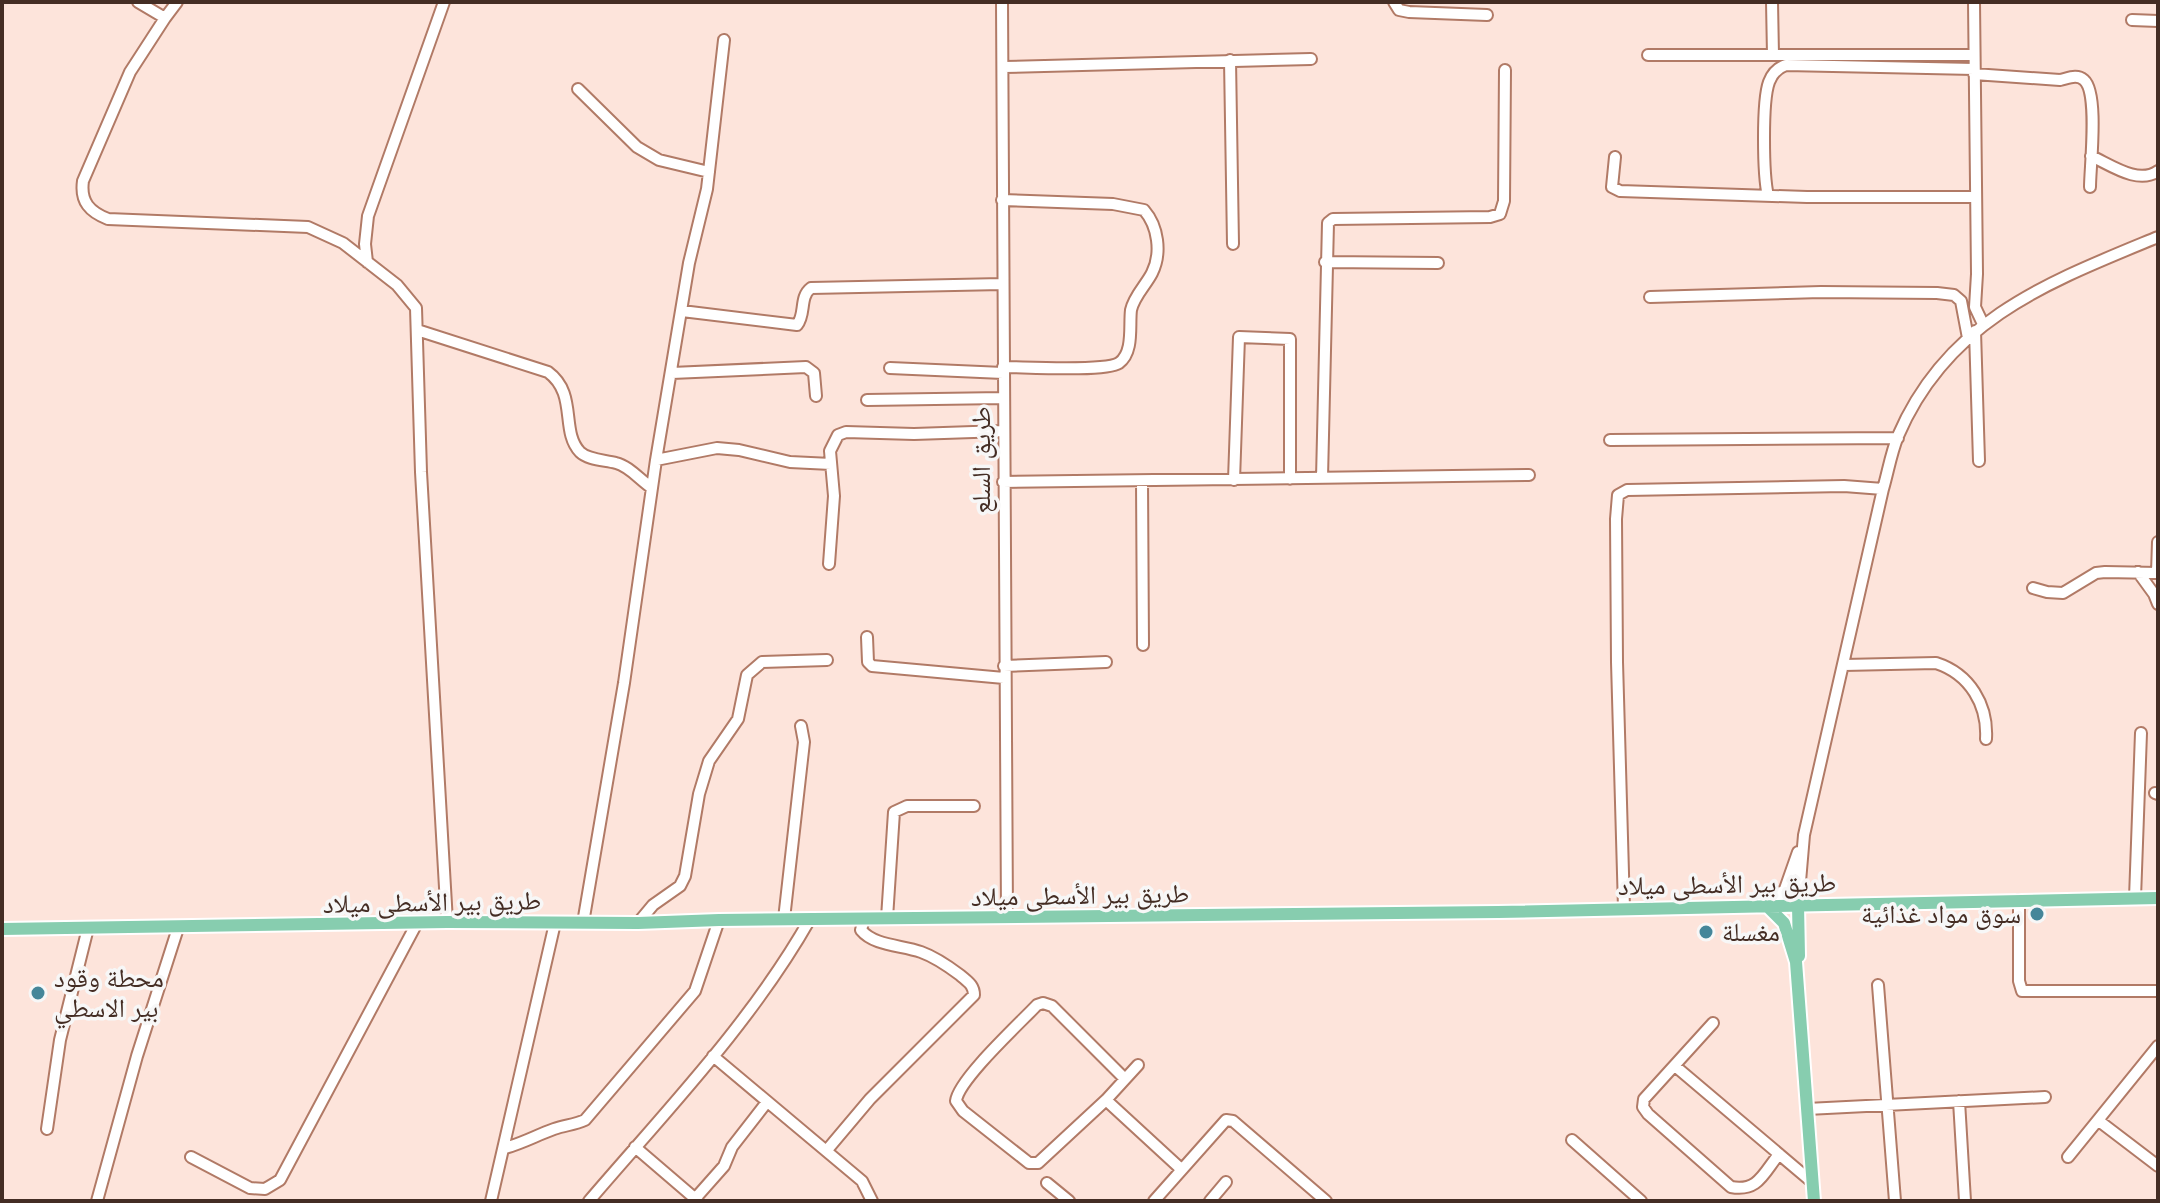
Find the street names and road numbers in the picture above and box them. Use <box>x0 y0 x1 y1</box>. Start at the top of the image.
street label: طريق السلع <box>965 406 998 514</box>
street label: طريق بير الأسطى ميلاد <box>1617 866 1837 902</box>
street label: طريق بير الأسطى ميلاد <box>970 877 1190 913</box>
street label: طريق بير الأسطى ميلاد <box>322 884 542 920</box>

